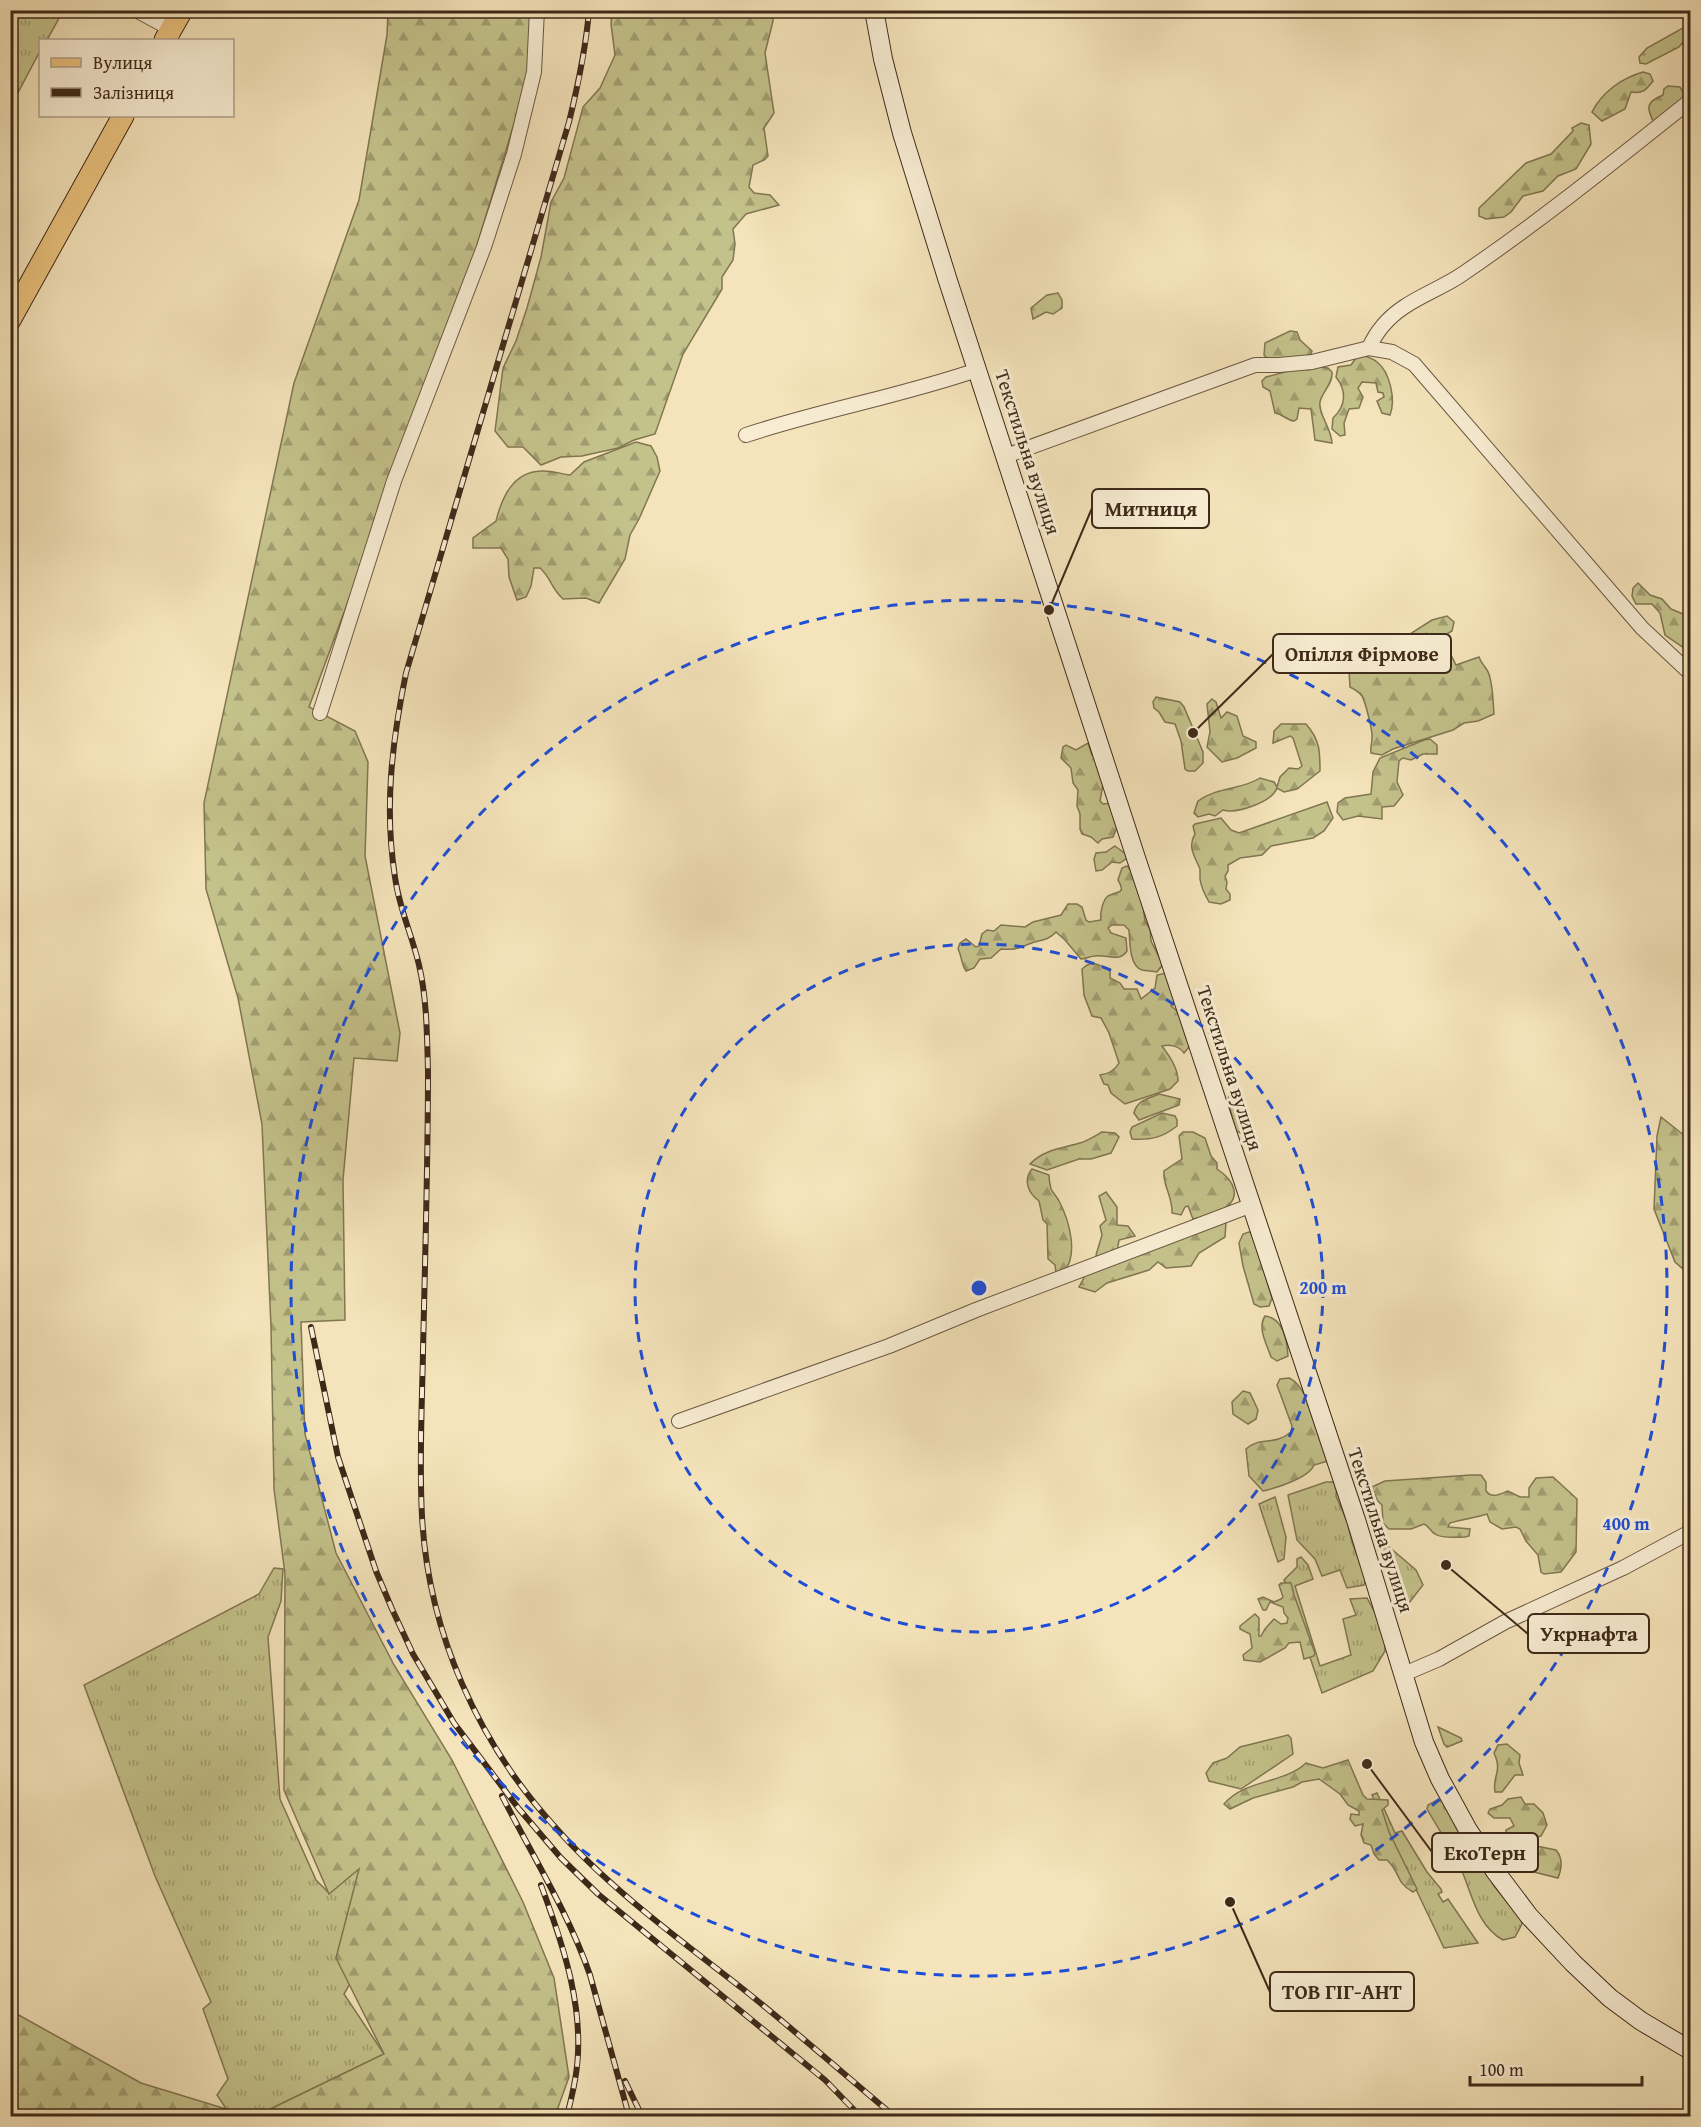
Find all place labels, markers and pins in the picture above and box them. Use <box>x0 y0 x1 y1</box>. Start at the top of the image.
callout: Митниця <box>1092 489 1209 528</box>
callout: Опілля Фірмове <box>1273 634 1451 673</box>
centre of rings <box>969 1278 989 1298</box>
callout: Укрнафта <box>1528 1614 1649 1653</box>
callout: ЕкоТерн <box>1432 1833 1538 1872</box>
callout: ТОВ ГІГ-АНТ <box>1270 1972 1414 2011</box>

